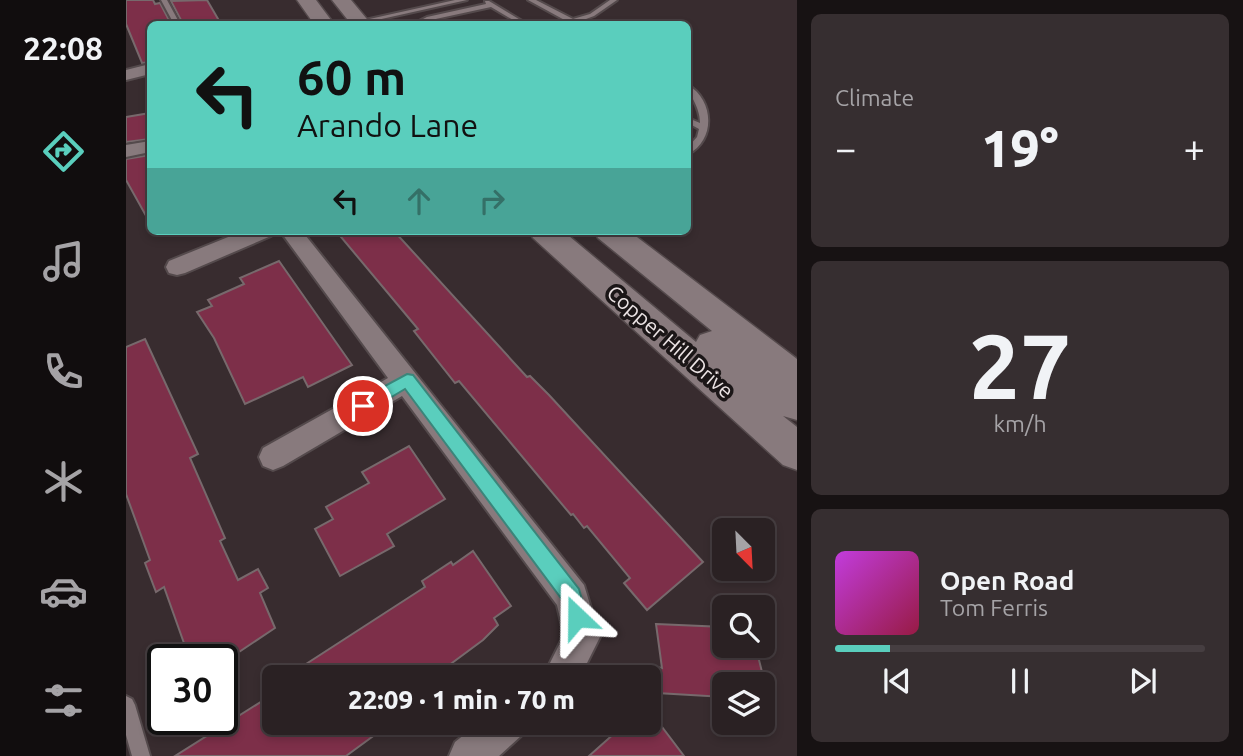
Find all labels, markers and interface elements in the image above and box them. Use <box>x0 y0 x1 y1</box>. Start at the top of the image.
text: 22:08 <box>23 30 103 66</box>
icon: left <box>182 49 273 140</box>
text: 60 m <box>297 49 406 104</box>
text: Climate <box>835 85 914 110</box>
text: Arando Lane <box>297 107 478 143</box>
text: 19° <box>981 119 1059 177</box>
icon: directions <box>39 127 88 176</box>
text: − <box>835 127 856 169</box>
text: + <box>1184 127 1205 169</box>
icon: left <box>327 182 365 220</box>
icon: ahead <box>400 182 438 220</box>
icon: right <box>473 182 511 220</box>
icon: music <box>39 237 88 286</box>
street label: Copper Hill Drive <box>603 280 739 403</box>
text: 27 <box>969 314 1071 416</box>
icon: phone <box>39 347 88 396</box>
pin <box>333 376 393 436</box>
icon: arrive <box>344 387 382 425</box>
text: km/h <box>993 411 1047 436</box>
icon: climate <box>39 457 88 506</box>
north arrow <box>712 518 775 581</box>
map controls <box>712 518 775 735</box>
text: Open Road <box>940 566 1074 595</box>
icon: car <box>39 567 88 616</box>
position arrow <box>540 580 614 654</box>
button: search <box>712 595 775 658</box>
text: Tom Ferris <box>940 595 1048 620</box>
speed limit sign: 30 <box>147 644 238 735</box>
icon: previous <box>878 662 916 700</box>
icon: pause <box>1001 662 1039 700</box>
icon: next <box>1124 662 1162 700</box>
button: layers <box>712 672 775 735</box>
icon: filters <box>39 676 88 725</box>
text: 22:09 · 1 min · 70 m <box>348 685 575 714</box>

